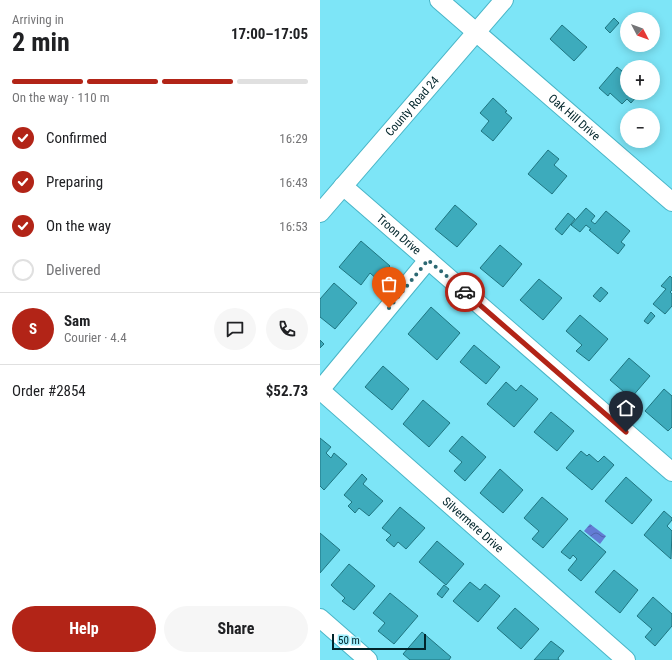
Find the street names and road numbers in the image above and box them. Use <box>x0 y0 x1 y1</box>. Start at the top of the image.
street label: County Road 24 <box>383 73 442 139</box>
street label: Oak Hill Drive <box>546 91 603 144</box>
street label: Troon Drive <box>374 212 424 258</box>
street label: Silvermere Drive <box>440 494 507 556</box>

